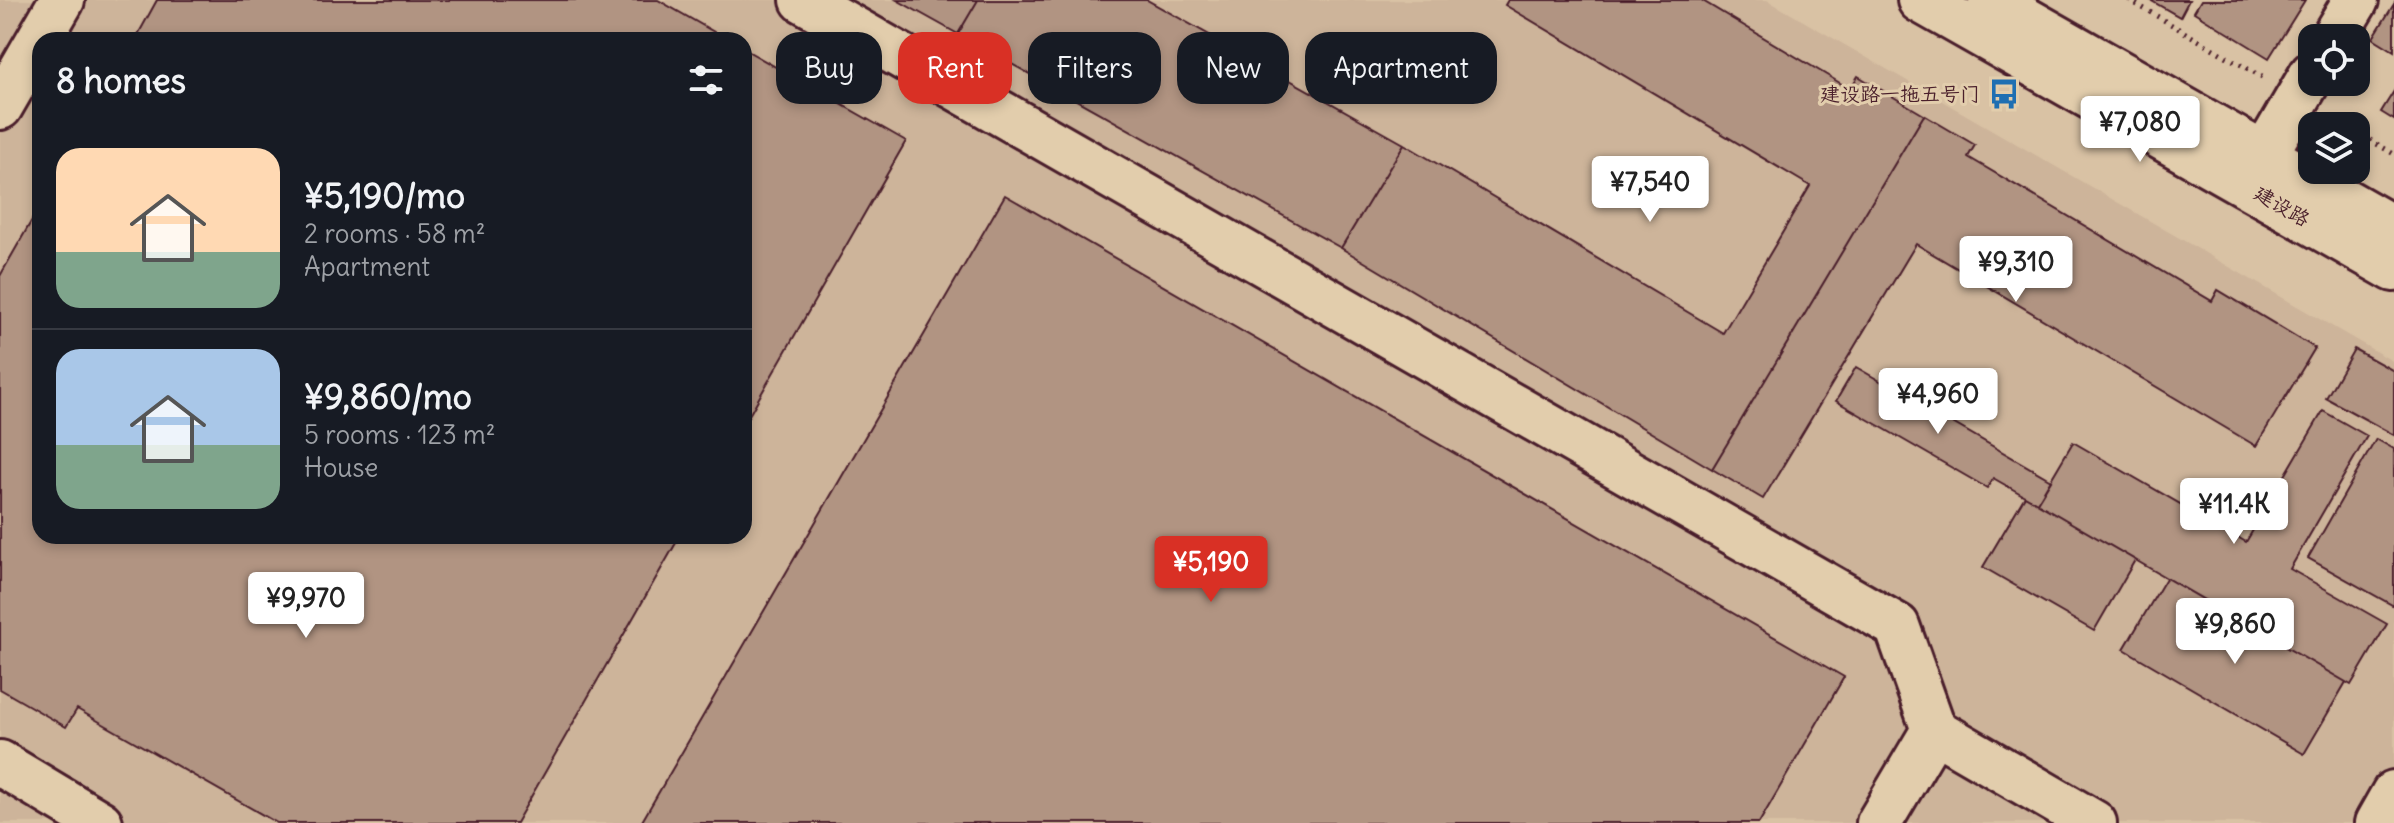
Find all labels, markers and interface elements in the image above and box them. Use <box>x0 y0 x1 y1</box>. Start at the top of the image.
map controls <box>2298 24 2370 184</box>
button: locate <box>2298 24 2370 96</box>
chip: Buy <box>776 32 882 104</box>
chip: Rent <box>898 32 1012 104</box>
chip: Filters <box>1028 32 1161 104</box>
chip: New <box>1177 32 1289 104</box>
chip: Apartment <box>1305 32 1497 104</box>
icon: filters <box>684 58 728 102</box>
text: 8 homes <box>56 59 186 102</box>
bus stop icon: 建设路一拖五号门 <box>1987 77 2021 111</box>
place label: 建设路一拖五号门 <box>1820 81 1980 106</box>
pin: ¥7,080 <box>2075 96 2205 164</box>
text: ¥7,080 <box>2099 105 2181 138</box>
button: layers <box>2298 112 2370 184</box>
pin: ¥7,540 <box>1585 156 1715 224</box>
text: ¥7,540 <box>1610 165 1690 198</box>
text: ¥5,190/mo <box>304 174 465 217</box>
icon: home <box>120 180 216 276</box>
street label: 建设路 <box>2250 180 2315 232</box>
text: 2 rooms · 58 m² <box>304 217 485 250</box>
pin: ¥9,310 <box>1951 236 2081 304</box>
text: ¥9,310 <box>1978 245 2055 278</box>
text: Apartment <box>304 250 430 283</box>
pin: ¥4,960 <box>1873 368 2003 436</box>
text: ¥9,860/mo <box>304 375 472 418</box>
text: ¥4,960 <box>1897 377 1979 410</box>
icon: home <box>120 381 216 477</box>
text: 5 rooms · 123 m² <box>304 418 496 451</box>
text: House <box>304 451 378 484</box>
pin: ¥11.4K <box>2169 478 2299 546</box>
text: ¥11.4K <box>2198 487 2270 520</box>
pin: ¥5,190 <box>1146 536 1276 604</box>
text: ¥5,190 <box>1173 545 1249 578</box>
pin: ¥9,970 <box>241 572 371 640</box>
text: ¥9,970 <box>266 581 346 614</box>
pin: ¥9,860 <box>2170 598 2300 666</box>
text: ¥9,860 <box>2194 607 2276 640</box>

